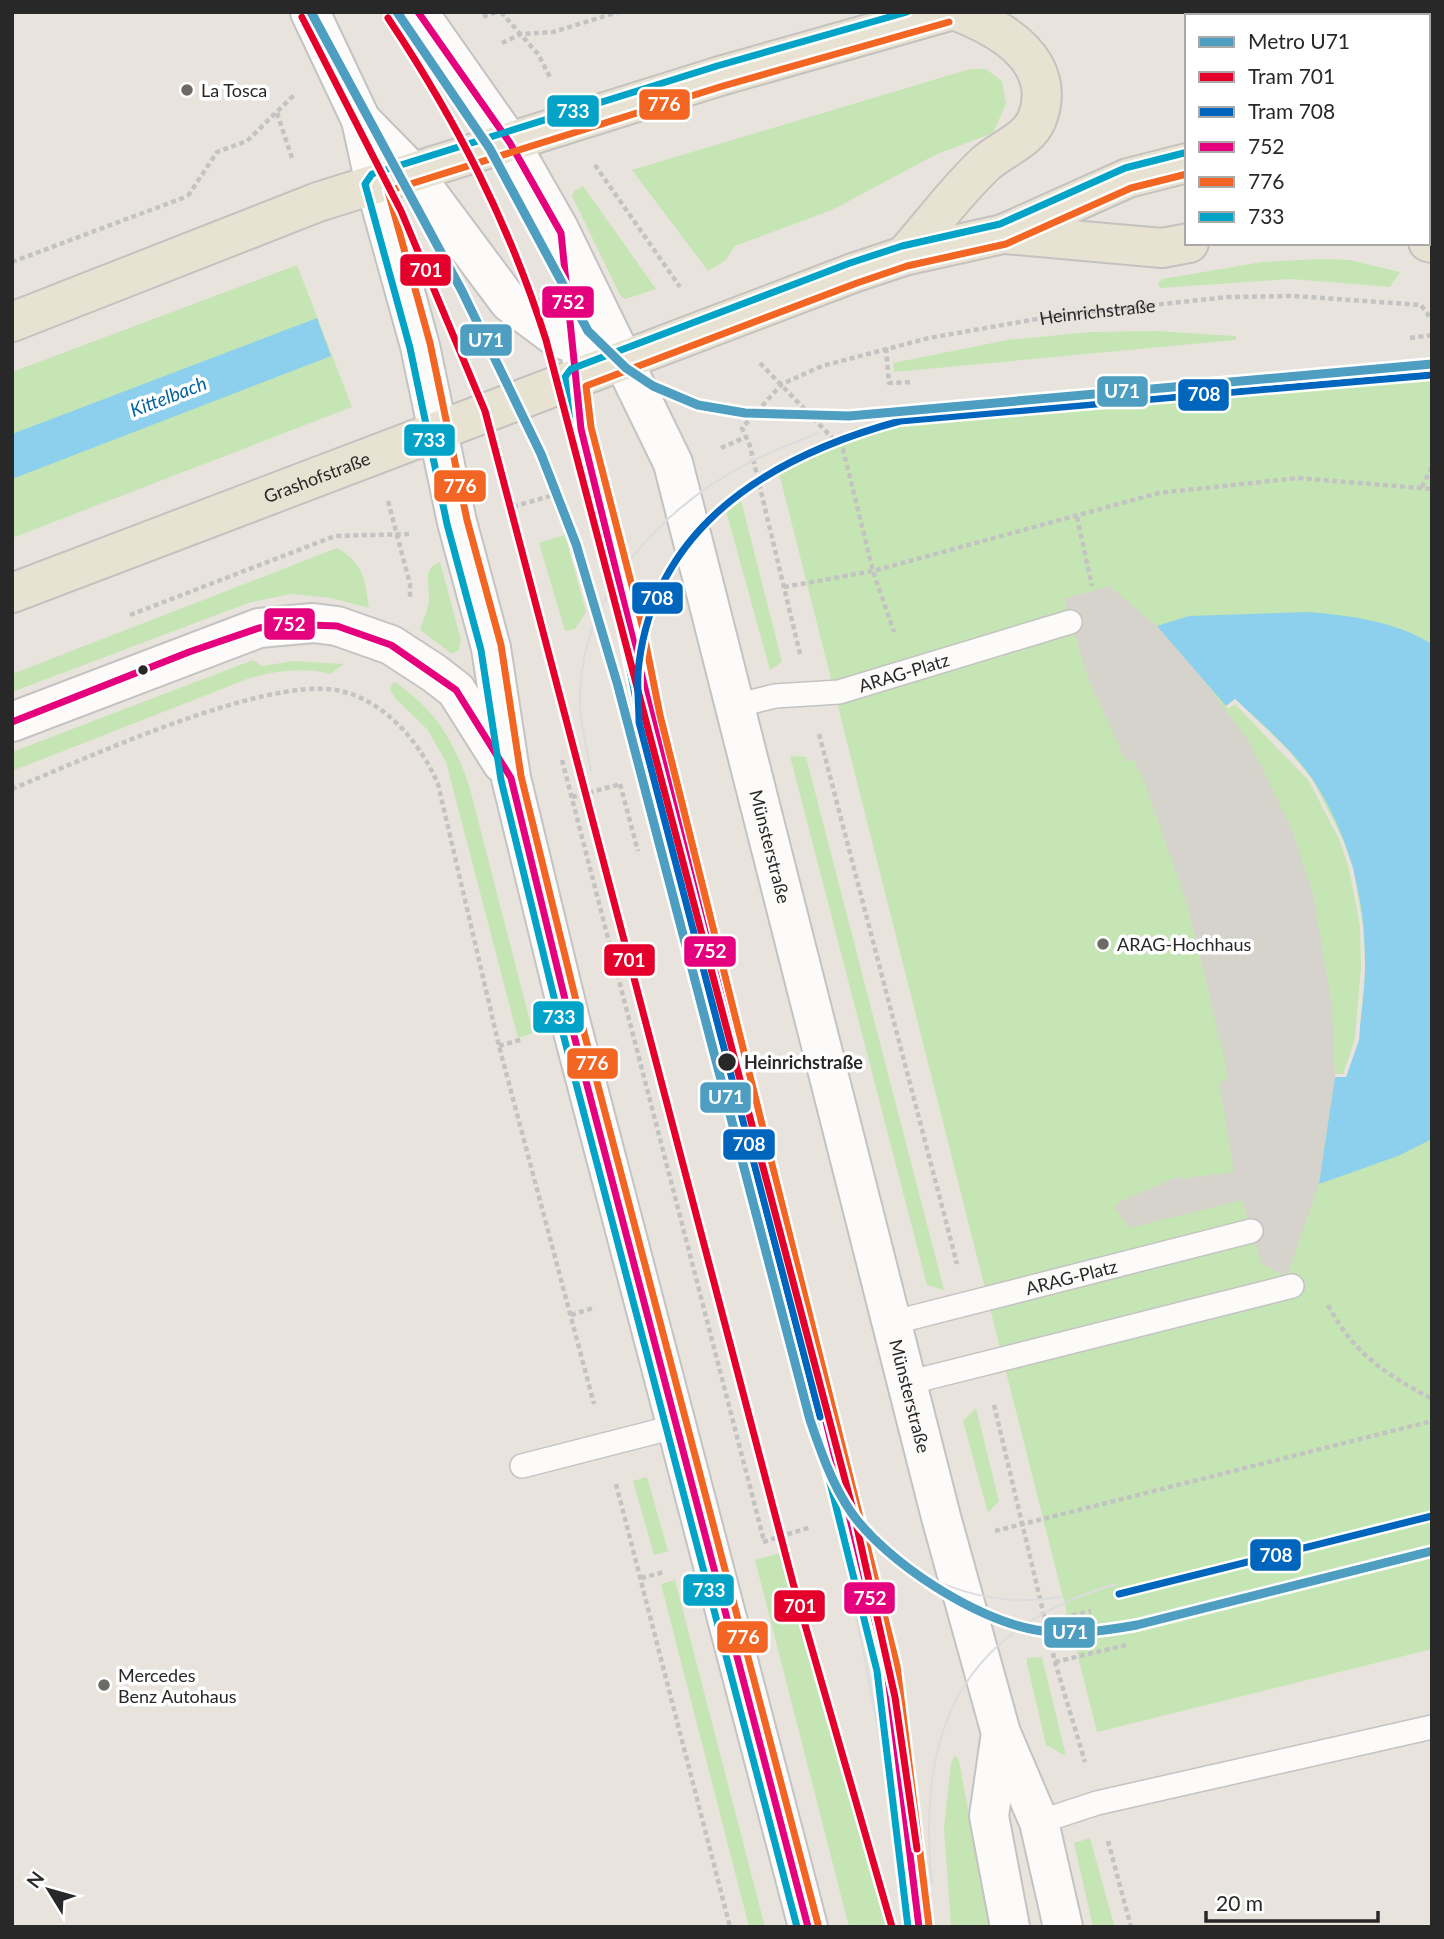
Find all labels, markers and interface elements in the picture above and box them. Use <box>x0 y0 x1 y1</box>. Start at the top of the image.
legend <box>1185 14 1430 245</box>
text: Metro U71 <box>1248 28 1350 53</box>
text: Tram 701 <box>1248 63 1335 88</box>
place label: La Tosca <box>201 79 267 101</box>
marker: La Tosca <box>179 82 195 98</box>
line badge: 776 <box>638 88 691 121</box>
text: 776 <box>647 92 681 115</box>
line badge: 733 <box>546 94 600 128</box>
text: Tram 708 <box>1248 98 1335 123</box>
text: 733 <box>556 99 590 122</box>
text: 752 <box>1248 133 1285 158</box>
text: 776 <box>1248 168 1285 193</box>
text: 733 <box>1248 203 1285 228</box>
line badge: 701 <box>399 253 452 287</box>
text: 701 <box>409 258 443 281</box>
line badge: 752 <box>541 285 595 319</box>
text: 752 <box>551 290 585 313</box>
street label: Heinrichstraße <box>1038 294 1156 329</box>
line badge: U71 <box>459 323 513 357</box>
text: U71 <box>468 328 504 351</box>
water label: Kittelbach <box>126 371 210 421</box>
line badge: U71 <box>1096 375 1149 408</box>
line badge: 708 <box>1177 378 1230 412</box>
text: U71 <box>1104 379 1140 402</box>
text: 708 <box>1187 382 1221 405</box>
line badge: 733 <box>403 423 456 457</box>
text: 733 <box>412 428 446 451</box>
street label: Grashofstraße <box>260 447 373 507</box>
line badge: 776 <box>433 469 487 503</box>
text: 776 <box>443 474 477 497</box>
line badge: 708 <box>631 581 684 615</box>
text: 708 <box>640 586 674 609</box>
line badge: 752 <box>263 607 316 641</box>
text: 752 <box>272 612 306 635</box>
street label: ARAG-Platz <box>856 648 952 696</box>
unlabelled marker <box>136 663 150 677</box>
street label: Münsterstraße <box>745 787 796 906</box>
place label: ARAG-Hochhaus <box>1117 933 1251 955</box>
line badge: 752 <box>683 935 737 968</box>
marker: ARAG-Hochhaus <box>1095 936 1111 952</box>
text: 752 <box>693 939 727 962</box>
line badge: 701 <box>603 943 656 977</box>
text: 701 <box>612 948 646 971</box>
line badge: 733 <box>532 1000 585 1034</box>
text: 733 <box>542 1005 576 1028</box>
line badge: 776 <box>566 1047 619 1080</box>
text: 776 <box>575 1051 609 1074</box>
marker: Heinrichstraße <box>716 1051 738 1073</box>
place label: Heinrichstraße <box>744 1051 863 1073</box>
line badge: U71 <box>699 1081 752 1114</box>
text: U71 <box>708 1085 744 1108</box>
line badge: 708 <box>722 1128 776 1161</box>
text: 708 <box>732 1132 766 1155</box>
street label: ARAG-Platz <box>1023 1255 1119 1299</box>
street label: Münsterstraße <box>885 1337 935 1455</box>
line badge: 708 <box>1249 1538 1302 1572</box>
text: 708 <box>1259 1543 1293 1566</box>
line badge: 733 <box>682 1573 735 1607</box>
text: 733 <box>692 1578 726 1601</box>
line badge: 752 <box>843 1581 896 1615</box>
text: 752 <box>853 1586 887 1609</box>
line badge: 701 <box>773 1589 826 1623</box>
text: 701 <box>783 1594 817 1617</box>
line badge: U71 <box>1043 1616 1096 1649</box>
line badge: 776 <box>716 1620 769 1654</box>
text: U71 <box>1052 1620 1088 1643</box>
text: 776 <box>726 1625 760 1648</box>
place label: Mercedes Benz Autohaus <box>118 1664 237 1707</box>
marker: Mercedes Benz Autohaus <box>96 1677 112 1693</box>
north arrow <box>14 1855 84 1925</box>
text: N <box>21 1867 49 1892</box>
scale bar <box>1206 1880 1378 1924</box>
text: 20 m <box>1216 1890 1263 1915</box>

